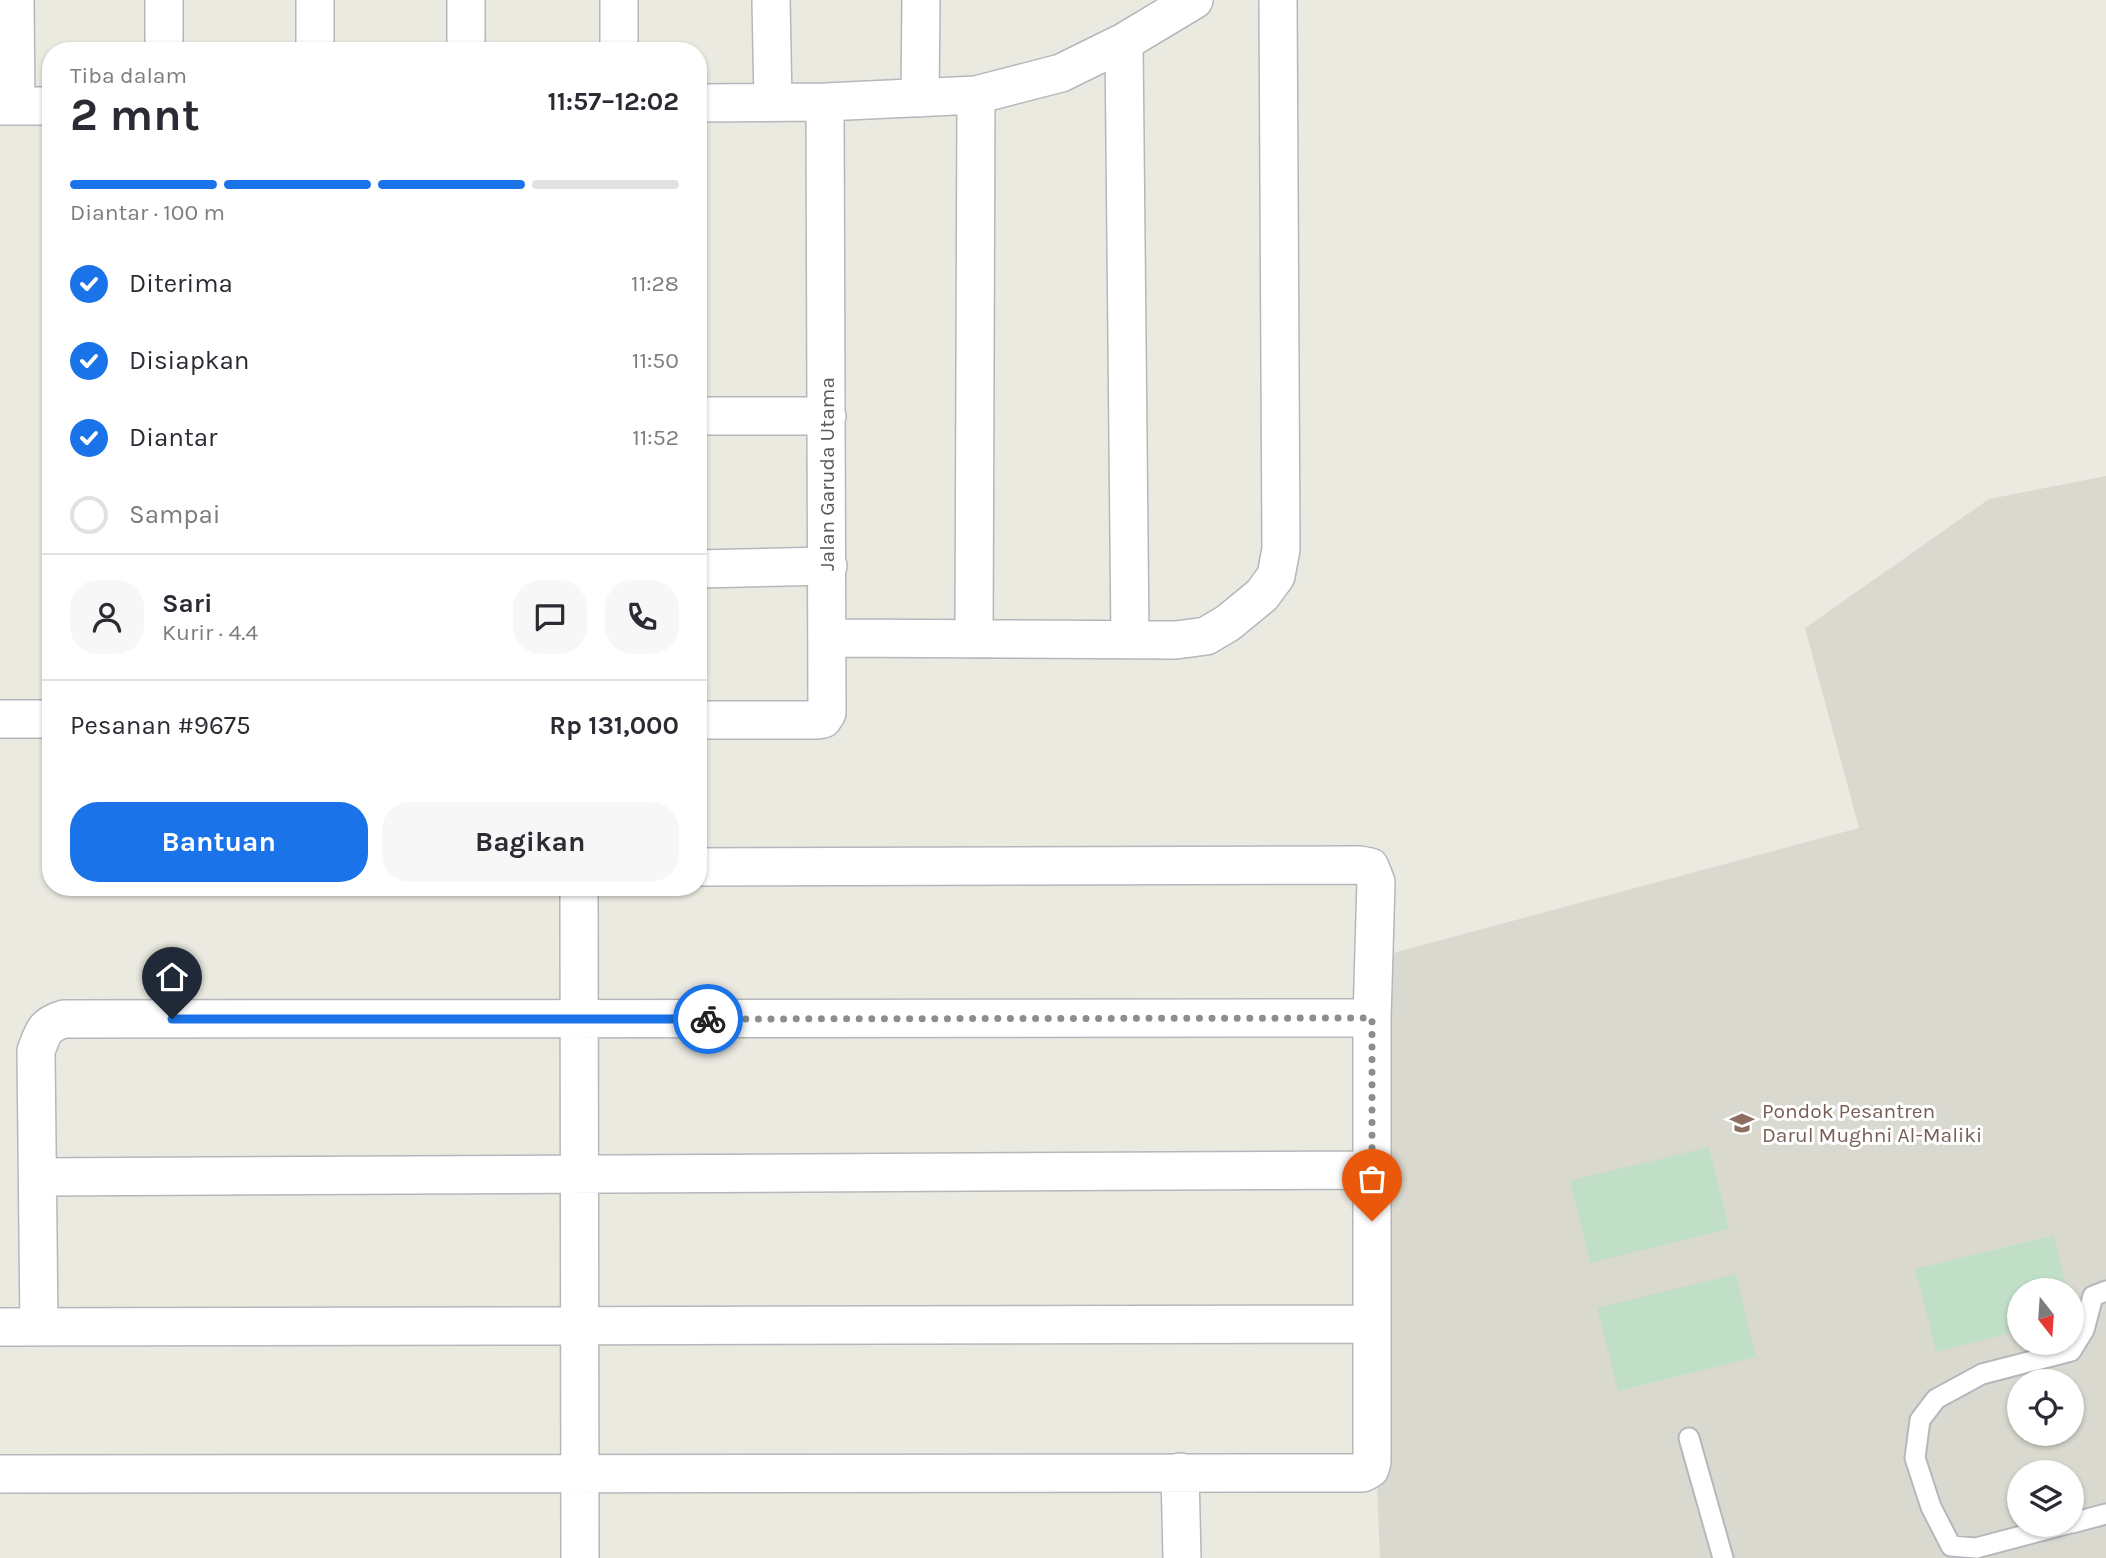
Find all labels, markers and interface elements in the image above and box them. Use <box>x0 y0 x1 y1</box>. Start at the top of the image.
text: Tiba dalam <box>70 62 187 89</box>
text: 11:57–12:02 <box>548 86 679 117</box>
text: 2 mnt <box>70 88 200 142</box>
text: Diantar · 100 m <box>70 199 225 226</box>
icon: check <box>70 265 108 303</box>
text: Diterima <box>129 268 233 299</box>
text: 11:28 <box>631 270 679 297</box>
icon: check <box>70 342 108 380</box>
text: Disiapkan <box>129 345 249 376</box>
text: 11:50 <box>632 347 679 374</box>
street label: Jalan Garuda Utama <box>815 377 839 571</box>
icon: check <box>70 419 108 457</box>
text: Diantar <box>129 422 217 453</box>
text: 11:52 <box>632 424 679 451</box>
text: Sampai <box>129 499 221 530</box>
button: person <box>70 580 144 654</box>
button: chat <box>513 580 587 654</box>
button: phone <box>605 580 679 654</box>
text: Sari <box>162 588 213 619</box>
text: Kurir · 4.4 <box>162 619 258 646</box>
text: Pesanan #9675 <box>70 710 251 741</box>
text: Rp 131,000 <box>549 710 679 741</box>
button: Bantuan <box>70 802 368 882</box>
button: Bagikan <box>382 802 679 882</box>
pin <box>142 947 202 1019</box>
icon: home <box>153 958 191 996</box>
courier <box>673 984 743 1054</box>
icon: bike <box>689 1000 727 1038</box>
place label: Pondok Pesantren Darul Mughni Al-Maliki <box>1762 1099 1982 1147</box>
school or university icon: Pondok Pesantren Darul Mughni Al-Maliki <box>1728 1109 1756 1137</box>
pin <box>1342 1149 1402 1221</box>
icon: bag <box>1353 1160 1391 1198</box>
north arrow <box>2007 1278 2084 1354</box>
map controls <box>2007 1278 2084 1537</box>
button: locate <box>2007 1369 2084 1446</box>
button: layers <box>2007 1460 2084 1537</box>

